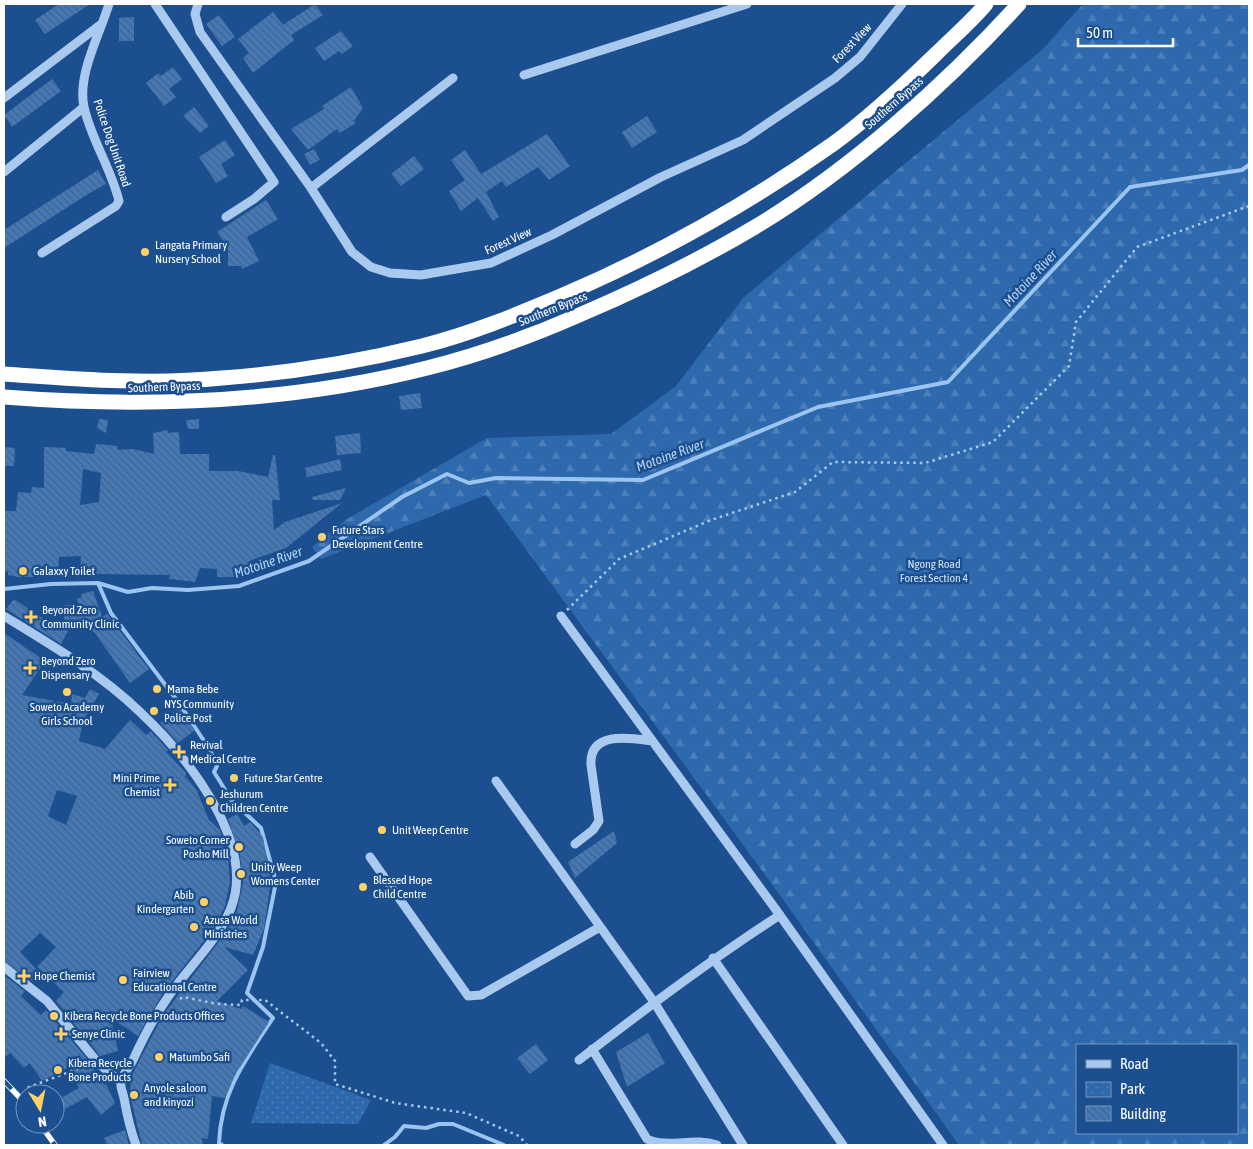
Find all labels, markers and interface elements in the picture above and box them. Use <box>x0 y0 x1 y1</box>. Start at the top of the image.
scale bar <box>1078 15 1173 47</box>
street label: Forest View <box>830 20 874 66</box>
text: 50 m <box>1086 24 1113 41</box>
street label: Southern Bypass <box>862 74 926 132</box>
street label: Police Dog Unit Road <box>90 97 134 189</box>
street label: Forest View <box>482 224 534 258</box>
place label: Langata Primary Nursery School <box>155 238 227 266</box>
marker: Langata Primary Nursery School <box>139 246 151 258</box>
water label: Motoine River <box>1000 246 1061 309</box>
street label: Southern Bypass <box>517 289 589 329</box>
street label: Southern Bypass <box>127 379 201 395</box>
water label: Motoine River <box>634 435 707 475</box>
place label: Future Stars Development Centre <box>332 523 423 551</box>
marker: Future Stars Development Centre <box>316 531 328 543</box>
water label: Motoine River <box>232 543 305 581</box>
park label: Ngong Road Forest Section 4 <box>900 557 969 585</box>
place label: Galaxxy Toilet <box>33 564 95 578</box>
marker: Galaxxy Toilet <box>17 565 29 577</box>
place label: Beyond Zero Community Clinic <box>42 603 120 631</box>
marker: Beyond Zero Community Clinic <box>24 610 38 624</box>
place label: Beyond Zero Dispensary <box>41 654 96 682</box>
marker: Beyond Zero Dispensary <box>23 661 37 675</box>
place label: Mama Bebe <box>167 682 219 696</box>
marker: Mama Bebe <box>151 683 163 695</box>
marker: Soweto Academy Girls School <box>61 686 73 698</box>
place label: NYS Community Police Post <box>164 697 234 725</box>
place label: Soweto Academy Girls School <box>30 700 104 728</box>
marker: NYS Community Police Post <box>148 705 160 717</box>
place label: Revival Medical Centre <box>190 738 256 766</box>
marker: Revival Medical Centre <box>172 745 186 759</box>
place label: Mini Prime Chemist <box>113 771 161 799</box>
place label: Future Star Centre <box>244 771 323 785</box>
marker: Future Star Centre <box>228 772 240 784</box>
marker: Mini Prime Chemist <box>164 779 176 791</box>
place label: Jeshurum Children Centre <box>220 787 288 815</box>
marker: Jeshurum Children Centre <box>204 795 216 807</box>
place label: Unit Weep Centre <box>392 823 468 837</box>
marker: Unit Weep Centre <box>376 824 388 836</box>
place label: Soweto Corner Posho Mill <box>166 833 230 861</box>
marker: Soweto Corner Posho Mill <box>233 841 245 853</box>
place label: Unity Weep Womens Center <box>251 860 320 888</box>
marker: Unity Weep Womens Center <box>235 868 247 880</box>
place label: Blessed Hope Child Centre <box>373 873 432 901</box>
marker: Blessed Hope Child Centre <box>357 881 369 893</box>
place label: Abib Kindergarten <box>137 888 194 916</box>
marker: Abib Kindergarten <box>198 896 210 908</box>
place label: Azusa World Ministries <box>204 913 258 941</box>
marker: Azusa World Ministries <box>188 921 200 933</box>
place label: Fairview Educational Centre <box>133 966 217 994</box>
place label: Hope Chemist <box>34 969 96 983</box>
marker: Hope Chemist <box>18 970 30 982</box>
marker: Fairview Educational Centre <box>117 974 129 986</box>
place label: Kibera Recycle Bone Products Offices <box>64 1009 225 1023</box>
marker: Kibera Recycle Bone Products Offices <box>48 1010 60 1022</box>
marker: Senye Clinic <box>54 1027 68 1041</box>
place label: Senye Clinic <box>72 1027 125 1041</box>
legend <box>1076 1044 1238 1134</box>
place label: Matumbo Safi <box>169 1050 230 1064</box>
marker: Matumbo Safi <box>153 1051 165 1063</box>
text: Road <box>1120 1055 1149 1072</box>
place label: Kibera Recycle Bone Products <box>68 1056 132 1084</box>
marker: Kibera Recycle Bone Products <box>52 1064 64 1076</box>
text: Park <box>1120 1080 1145 1097</box>
place label: Anyole saloon and kinyozi <box>144 1081 206 1109</box>
north arrow <box>15 1084 65 1134</box>
marker: Anyole saloon and kinyozi <box>128 1089 140 1101</box>
text: Building <box>1120 1105 1166 1122</box>
text: N <box>37 1113 48 1130</box>

